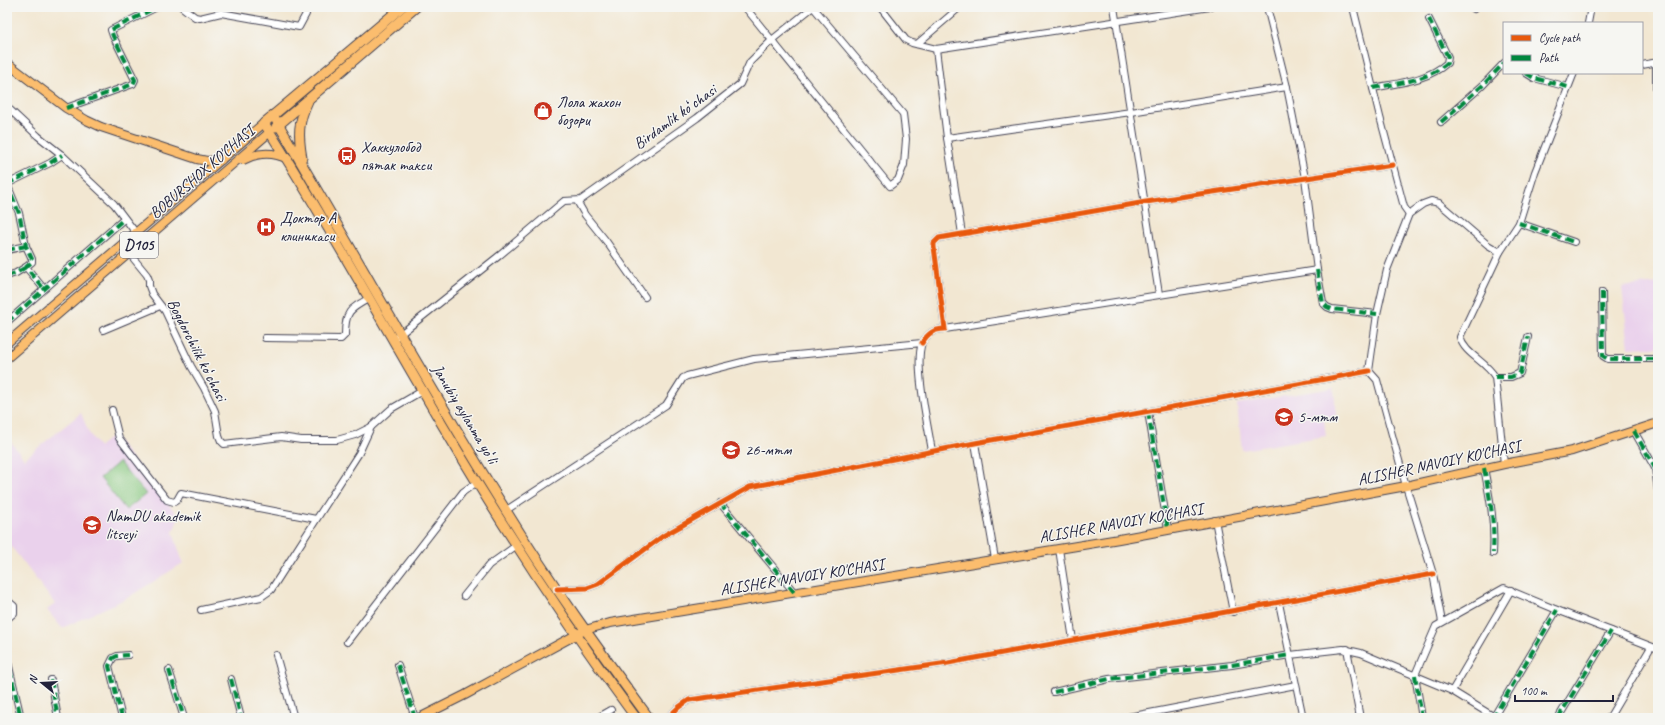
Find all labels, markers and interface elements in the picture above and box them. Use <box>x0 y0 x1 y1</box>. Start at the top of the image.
legend <box>1503 22 1643 74</box>
text: Cycle path <box>1539 30 1581 46</box>
text: Path <box>1539 50 1559 66</box>
street label: Birdamlik koʻchasi <box>630 79 722 154</box>
place label: Лола жахон бозори <box>557 92 622 130</box>
shop icon: Лола жахон бозори <box>532 100 554 122</box>
street label: BOBURSHOX KO'CHASI <box>145 119 261 223</box>
place label: Хаккулобод пятак такси <box>361 137 432 175</box>
bus stop icon: Хаккулобод пятак такси <box>336 145 358 167</box>
place label: Доктор А клиникаси <box>280 208 337 246</box>
hospital icon: Доктор А клиникаси <box>255 216 277 238</box>
road number: D105 <box>120 232 158 258</box>
street label: Bogdorchilik koʻchasi <box>163 296 232 406</box>
street label: Janubiy aylanma yoʻli <box>427 360 504 469</box>
school or university icon: 5-мтм <box>1273 406 1295 428</box>
place label: 5-мтм <box>1298 407 1339 427</box>
street label: ALISHER NAVOIY KO'CHASI <box>1356 435 1526 490</box>
school or university icon: 26-мтм <box>720 439 742 461</box>
place label: 26-мтм <box>745 440 793 460</box>
street label: ALISHER NAVOIY KO'CHASI <box>1038 498 1208 547</box>
place label: NamDU akademik litseyi <box>106 506 202 544</box>
school or university icon: NamDU akademik litseyi <box>81 514 103 536</box>
street label: ALISHER NAVOIY KO'CHASI <box>719 554 889 600</box>
north arrow <box>22 663 62 703</box>
text: N <box>25 672 41 685</box>
scale bar <box>1515 677 1613 703</box>
text: 100 m <box>1521 683 1548 699</box>

